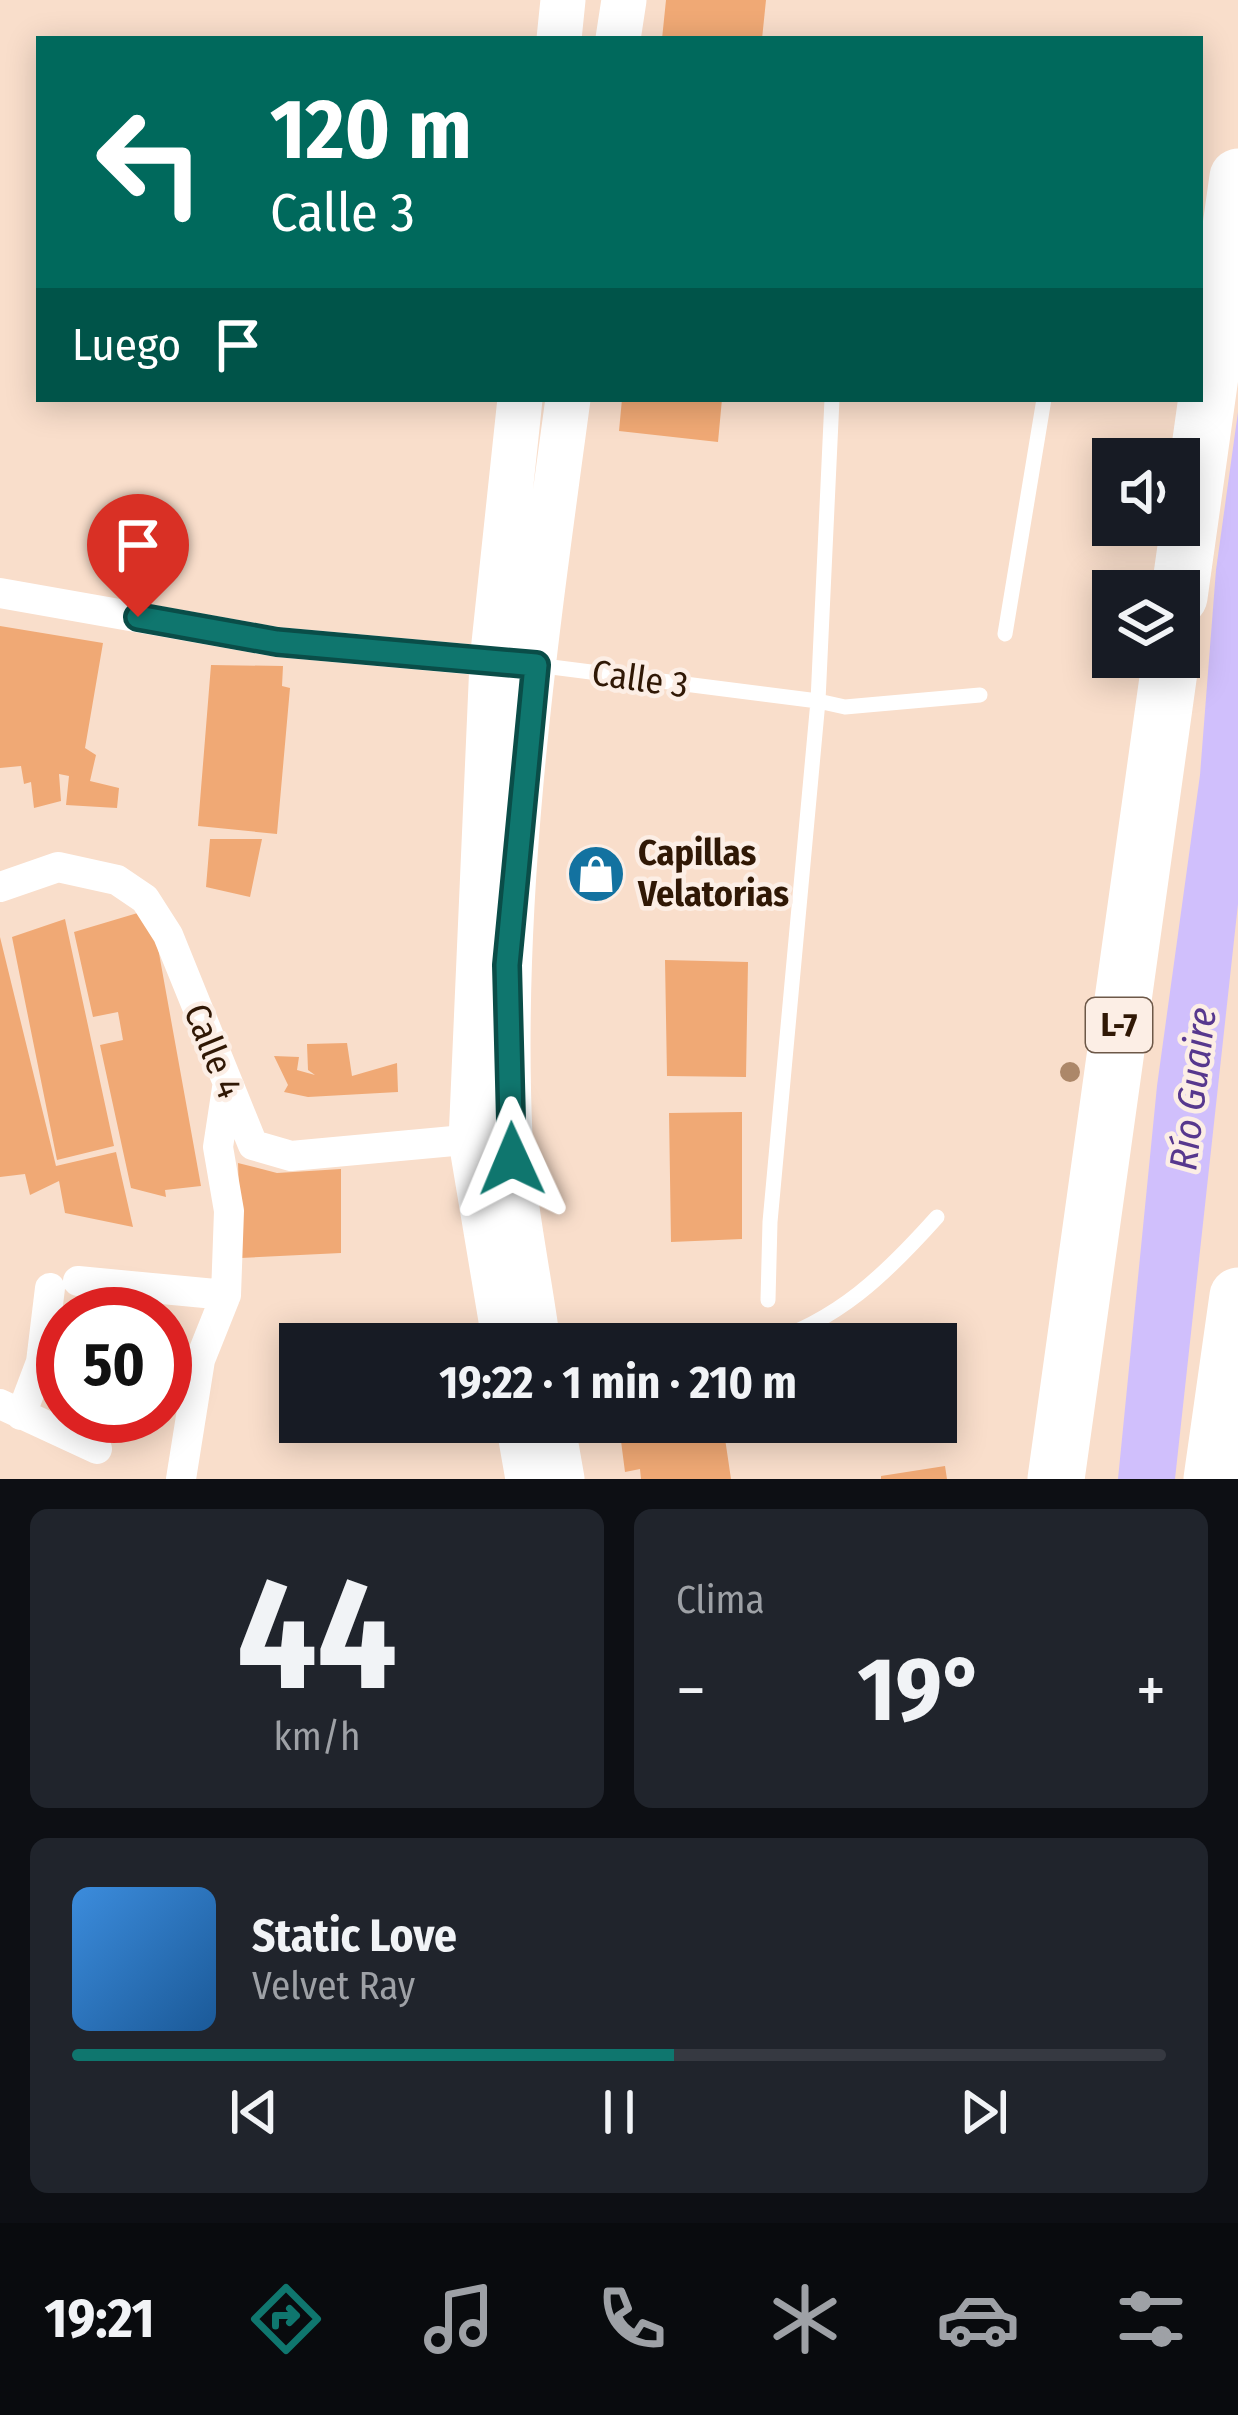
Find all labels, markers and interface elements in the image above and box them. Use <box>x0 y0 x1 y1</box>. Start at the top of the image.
text: 120 m <box>270 79 472 180</box>
icon: left <box>72 84 228 240</box>
text: Calle 3 <box>270 181 415 245</box>
icon: arrive <box>205 312 271 378</box>
text: Luego <box>72 318 181 372</box>
map controls <box>1092 438 1200 678</box>
button: sound <box>1092 438 1200 546</box>
pin <box>87 494 189 617</box>
icon: arrive <box>105 512 171 578</box>
button: layers <box>1092 570 1200 678</box>
street label: Calle 3 <box>589 650 691 708</box>
place label: Capillas Velatorias <box>637 831 789 916</box>
shop icon: Capillas Velatorias <box>565 843 627 905</box>
street label: Calle 4 <box>174 997 252 1105</box>
road number: L-7 <box>1086 998 1152 1052</box>
water label: Río Guaire <box>1160 1005 1226 1173</box>
position arrow <box>449 1096 575 1222</box>
speed limit sign: 50 <box>36 1287 192 1443</box>
text: 19:22 · 1 min · 210 m <box>439 1356 797 1410</box>
text: 44 <box>237 1542 397 1729</box>
text: Clima <box>676 1577 765 1623</box>
text: 19° <box>858 1636 984 1744</box>
text: − <box>676 1651 706 1730</box>
text: + <box>1136 1651 1166 1730</box>
text: km/h <box>274 1714 360 1760</box>
text: Static Love <box>252 1909 457 1963</box>
text: Velvet Ray <box>252 1963 415 2009</box>
icon: previous <box>221 2079 287 2145</box>
icon: pause <box>586 2079 652 2145</box>
icon: next <box>951 2079 1017 2145</box>
icon: directions <box>244 2277 328 2361</box>
icon: music <box>417 2277 501 2361</box>
icon: phone <box>590 2277 674 2361</box>
icon: climate <box>763 2277 847 2361</box>
icon: car <box>936 2277 1020 2361</box>
icon: filters <box>1109 2277 1193 2361</box>
text: 19:21 <box>45 2287 155 2351</box>

